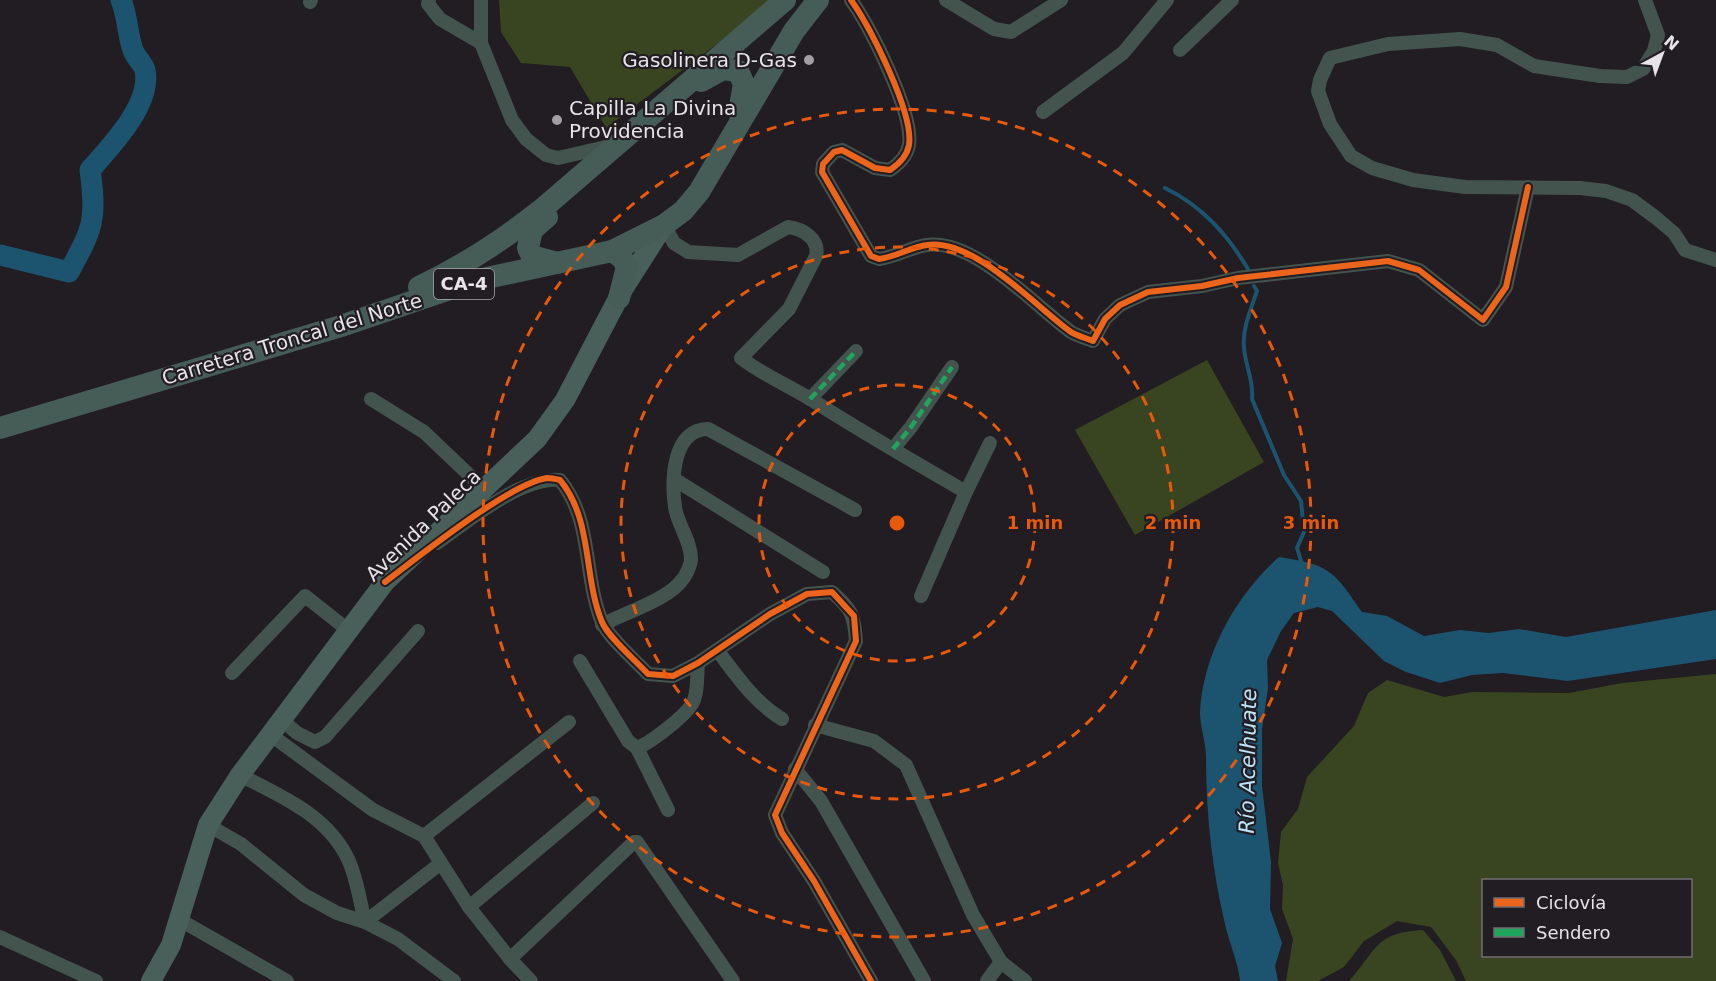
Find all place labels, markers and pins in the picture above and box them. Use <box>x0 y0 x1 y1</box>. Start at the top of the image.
place label: Gasolinera D-Gas <box>622 48 797 72</box>
marker: Gasolinera D-Gas <box>802 53 816 67</box>
place label: Capilla La Divina Providencia <box>569 96 736 143</box>
marker: Capilla La Divina Providencia <box>550 113 564 127</box>
centre of rings <box>887 513 907 533</box>

